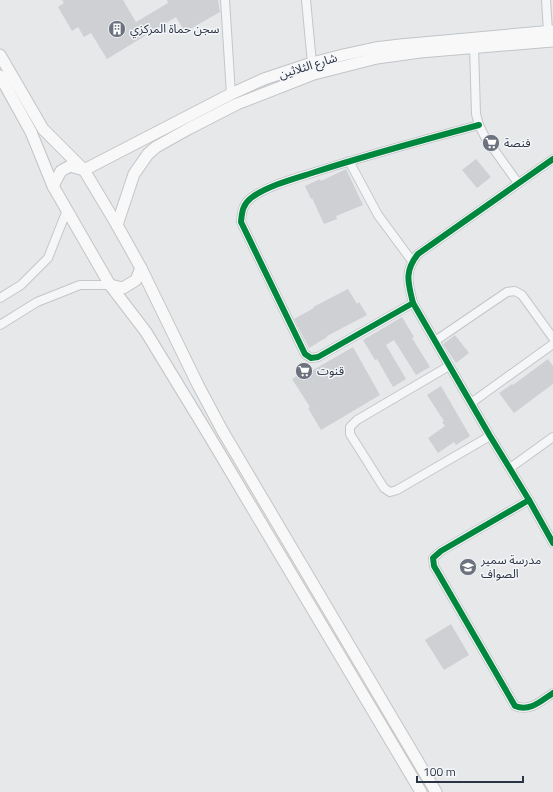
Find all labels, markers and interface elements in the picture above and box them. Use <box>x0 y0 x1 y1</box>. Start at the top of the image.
building icon: سجن حماة المركزي <box>107 19 127 39</box>
place label: سجن حماة المركزي <box>130 19 219 39</box>
street label: شارع الثلاثين <box>276 48 340 83</box>
supermarket icon: فنصة <box>481 133 501 153</box>
place label: فنصة <box>504 133 531 152</box>
supermarket icon: قنوت <box>294 361 314 381</box>
place label: قنوت <box>317 361 344 380</box>
place label: مدرسة سمير الصواف <box>480 550 541 583</box>
school or university icon: مدرسة سمير الصواف <box>458 557 478 577</box>
scale bar <box>417 758 523 784</box>
text: 100 m <box>423 762 456 781</box>

